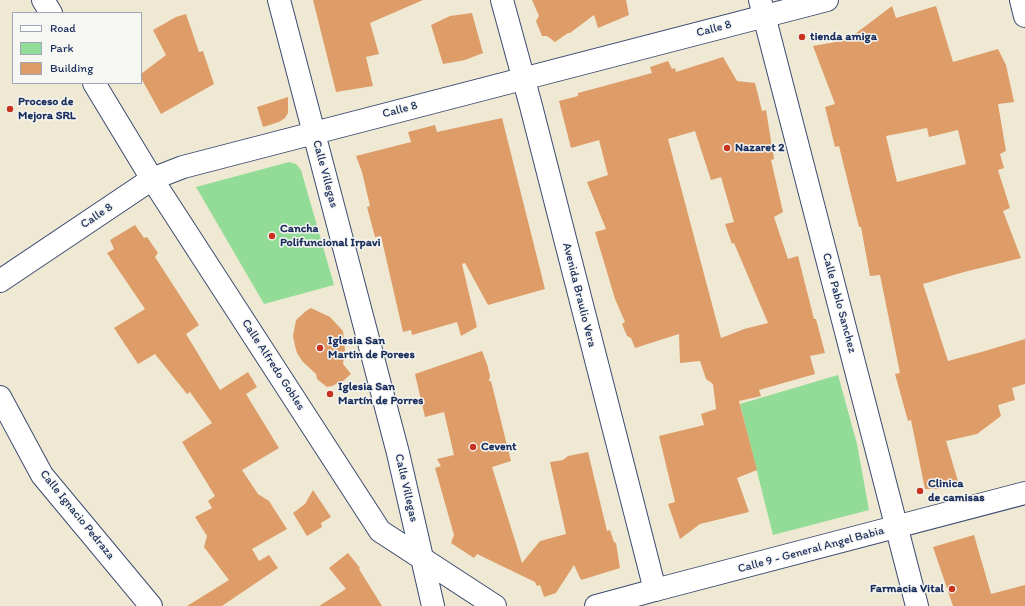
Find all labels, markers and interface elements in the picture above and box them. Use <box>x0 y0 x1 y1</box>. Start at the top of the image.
legend <box>12 12 142 84</box>
street label: Calle 8 <box>695 17 733 41</box>
text: Road <box>50 21 76 35</box>
place label: tienda amiga <box>810 30 877 44</box>
marker: tienda amiga <box>797 32 807 42</box>
text: Park <box>50 41 74 55</box>
text: Building <box>50 61 93 75</box>
place label: Proceso de Mejora SRL <box>18 95 76 123</box>
street label: Calle 8 <box>381 98 419 122</box>
marker: Proceso de Mejora SRL <box>5 104 15 114</box>
street label: Calle Villegas <box>309 139 341 209</box>
place label: Nazaret 2 <box>735 141 785 155</box>
marker: Nazaret 2 <box>722 143 732 153</box>
street label: Calle 8 <box>78 200 116 232</box>
place label: Cancha Polifuncional Irpavi <box>280 222 381 250</box>
marker: Cancha Polifuncional Irpavi <box>267 231 277 241</box>
street label: Avenida Braulio Vera <box>559 241 599 349</box>
street label: Calle Pablo Sanchez <box>819 251 859 355</box>
street label: Calle Alfredo Gobles <box>238 317 308 413</box>
place label: Iglesia San Martin de Porees <box>328 334 415 362</box>
marker: Iglesia San Martin de Porees <box>315 343 325 353</box>
place label: Iglesia San Martín de Porres <box>338 380 424 408</box>
marker: Iglesia San Martín de Porres <box>325 389 335 399</box>
place label: Cevent <box>481 440 517 454</box>
marker: Cevent <box>468 442 478 452</box>
street label: Calle Villegas <box>391 453 421 523</box>
street label: Calle Ignacio Pedraza <box>36 467 118 563</box>
place label: Clinica de camisas <box>928 477 985 505</box>
marker: Clinica de camisas <box>915 486 925 496</box>
street label: Calle 9 - General Angel Babia <box>736 524 886 576</box>
place label: Farmacia Vital <box>870 582 944 596</box>
marker: Farmacia Vital <box>947 584 957 594</box>

